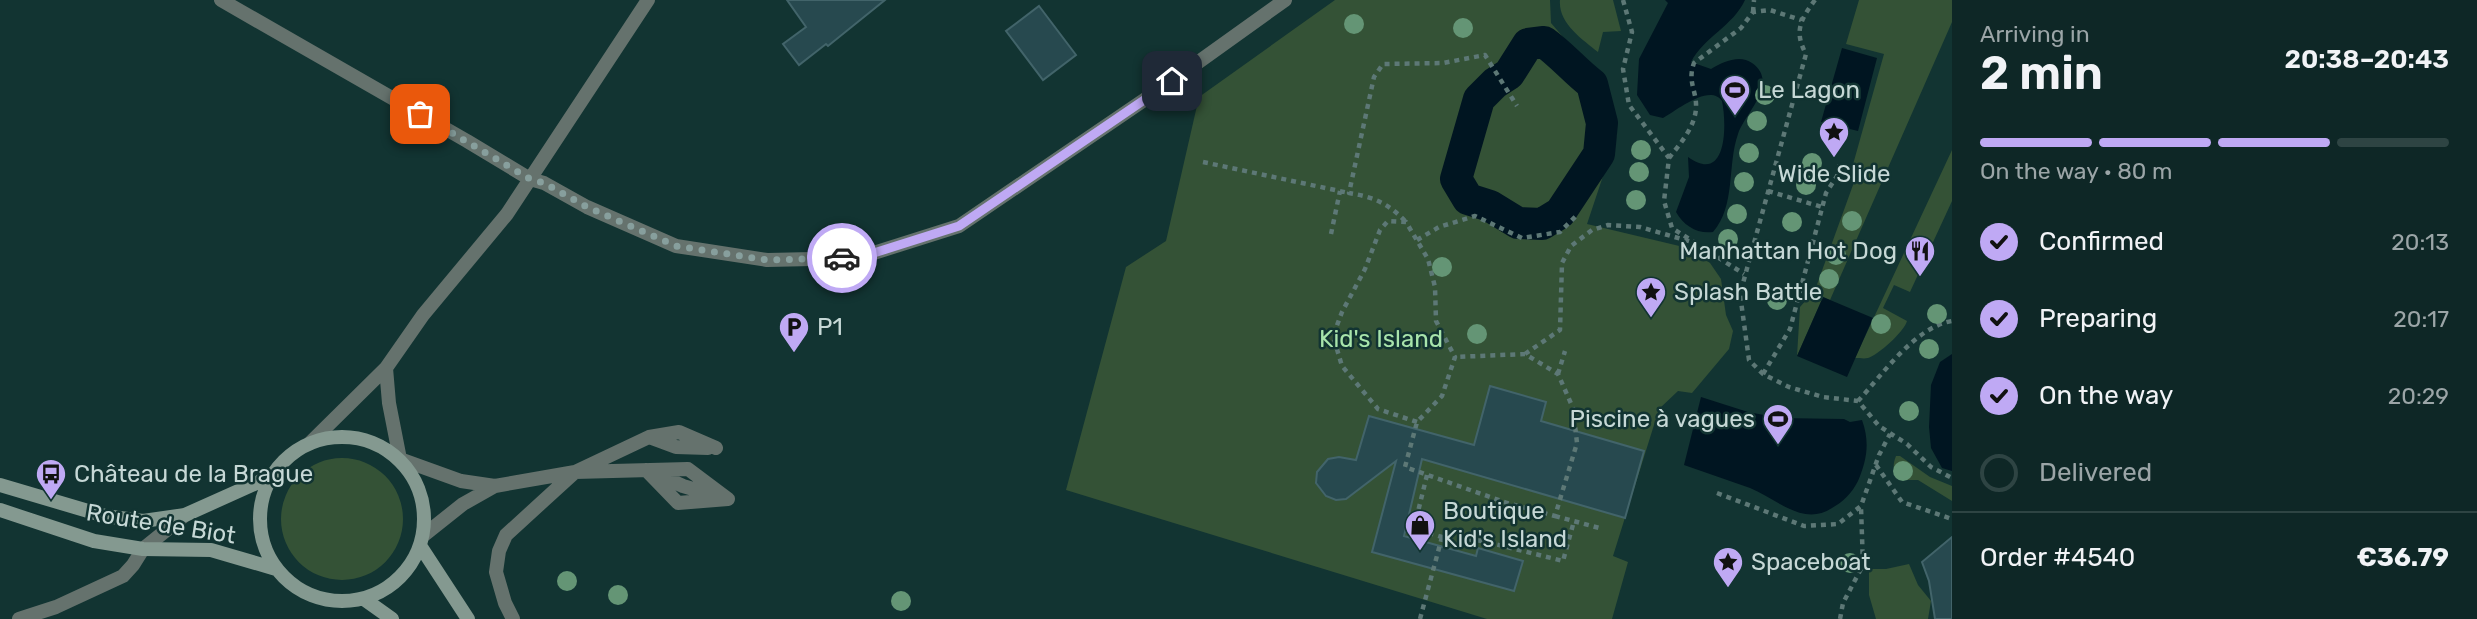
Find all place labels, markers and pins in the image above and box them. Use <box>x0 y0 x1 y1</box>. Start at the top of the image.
pin <box>1142 51 1202 111</box>
sports icon: Le Lagon <box>1718 73 1752 117</box>
place label: Le Lagon <box>1758 76 1860 104</box>
pin <box>390 84 450 144</box>
place icon: Wide Slide <box>1817 115 1851 159</box>
place label: Wide Slide <box>1778 160 1890 188</box>
restaurant icon: Manhattan Hot Dog <box>1903 234 1937 278</box>
place label: Manhattan Hot Dog <box>1679 237 1897 265</box>
place icon: Splash Battle <box>1634 275 1668 319</box>
place label: Splash Battle <box>1674 278 1822 306</box>
parking icon: P1 <box>777 310 811 354</box>
place label: P1 <box>817 313 843 341</box>
sports icon: Piscine à vagues <box>1761 402 1795 446</box>
place label: Piscine à vagues <box>1570 405 1755 433</box>
bus stop icon: Château de la Brague <box>34 457 68 501</box>
place label: Château de la Brague <box>74 460 313 488</box>
place label: Boutique Kid's Island <box>1443 497 1567 553</box>
shop icon: Boutique Kid's Island <box>1403 508 1437 552</box>
place icon: Spaceboat <box>1711 545 1745 589</box>
place label: Spaceboat <box>1751 548 1871 576</box>

